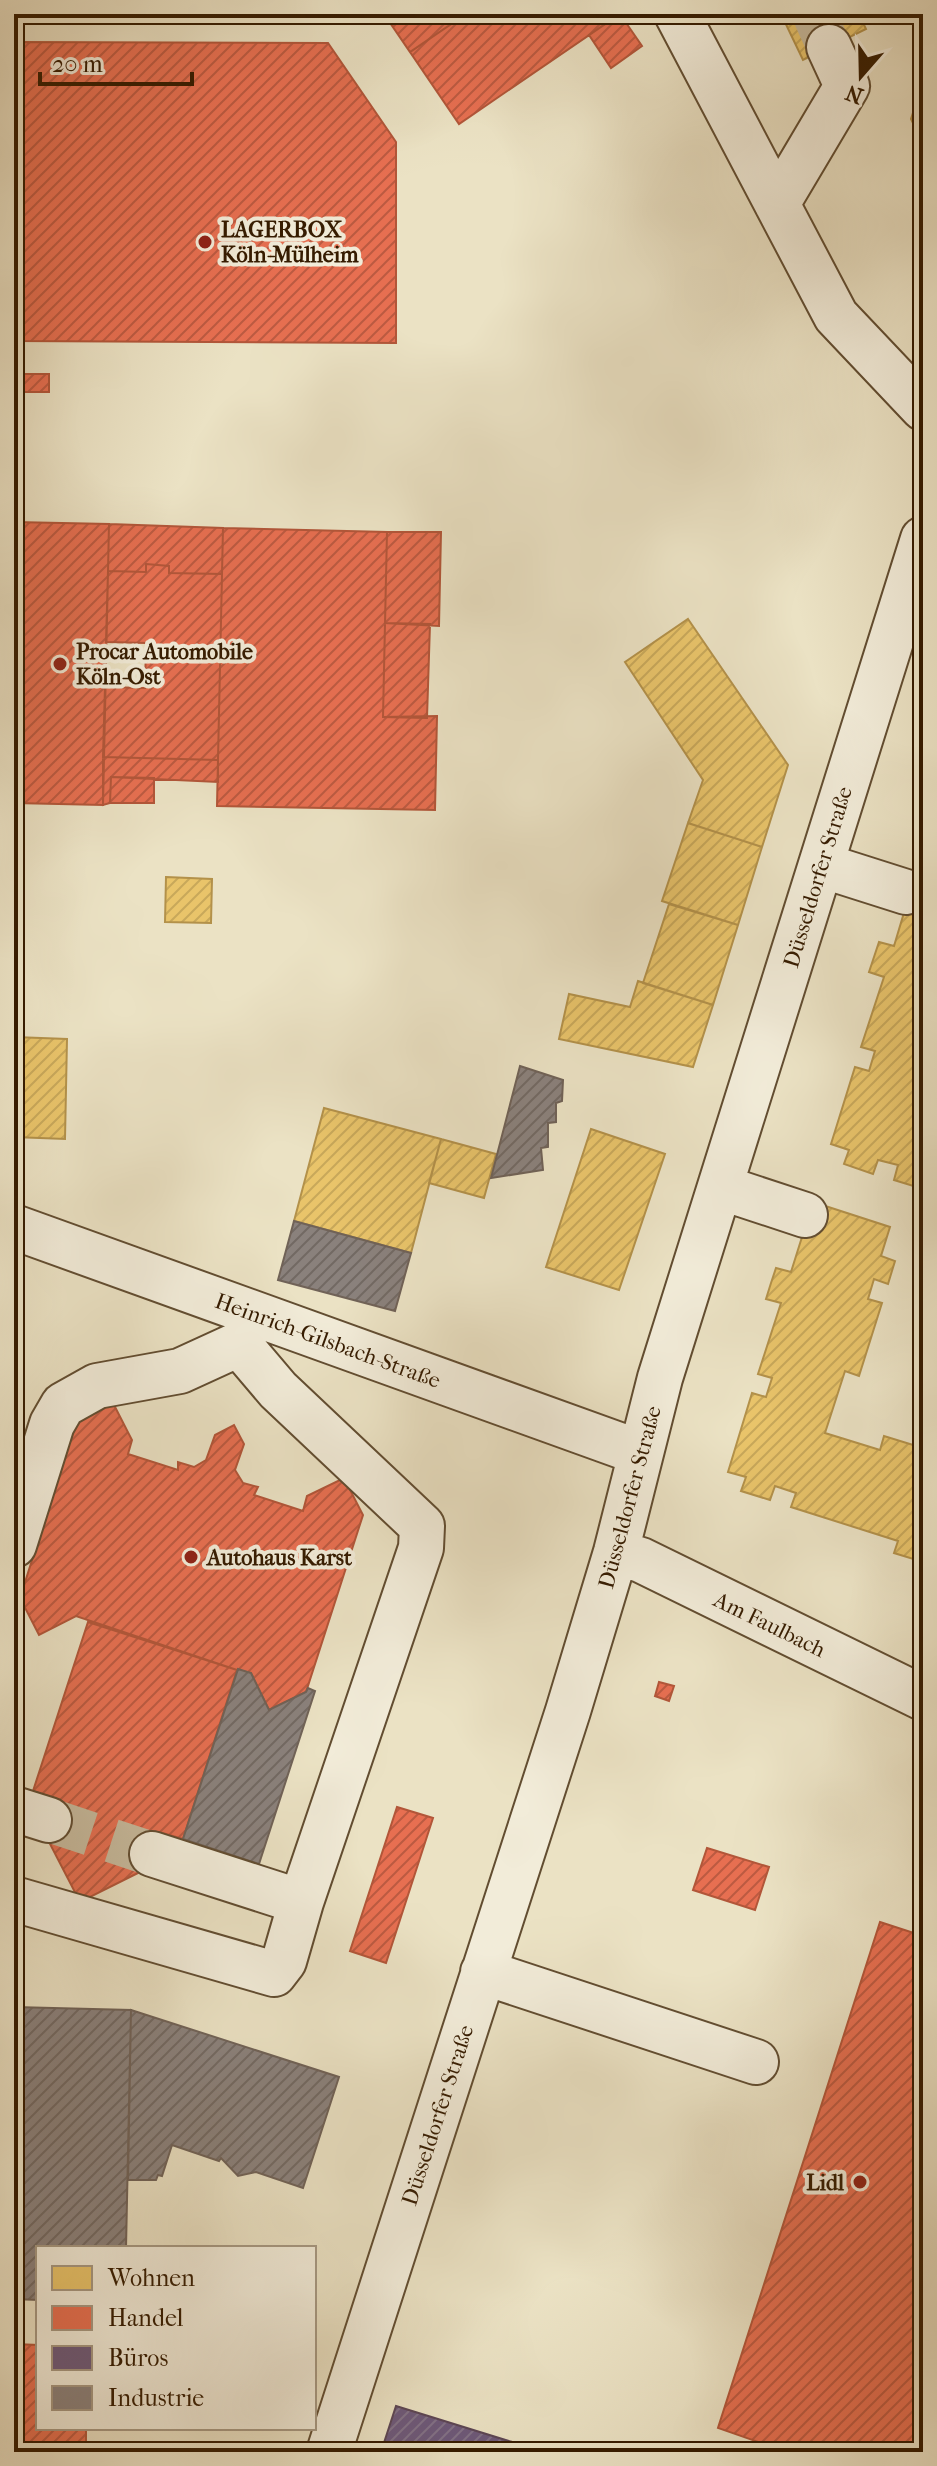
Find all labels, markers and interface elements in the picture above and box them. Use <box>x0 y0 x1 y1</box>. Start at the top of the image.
scale bar <box>40 36 192 86</box>
north arrow <box>821 36 901 116</box>
text: 20 m <box>52 50 103 78</box>
text: N <box>842 79 867 109</box>
place label: LAGERBOX Köln-Mülheim <box>221 217 359 268</box>
marker: LAGERBOX Köln-Mülheim <box>196 233 214 251</box>
place label: Procar Automobile Köln-Ost <box>76 639 253 690</box>
marker: Procar Automobile Köln-Ost <box>51 655 69 673</box>
street label: Düsseldorfer Straße <box>778 783 858 971</box>
street label: Heinrich-Gilsbach-Straße <box>211 1288 444 1394</box>
street label: Düsseldorfer Straße <box>593 1403 667 1591</box>
place label: Autohaus Karst <box>205 1545 353 1571</box>
marker: Autohaus Karst <box>182 1548 200 1566</box>
street label: Am Faulbach <box>709 1586 830 1663</box>
street label: Düsseldorfer Straße <box>397 2022 479 2209</box>
place label: Lidl <box>806 2170 845 2196</box>
marker: Lidl <box>851 2173 869 2191</box>
legend <box>36 2246 316 2430</box>
text: Wohnen <box>107 2264 195 2292</box>
text: Handel <box>108 2304 184 2332</box>
text: Büros <box>108 2344 168 2372</box>
text: Industrie <box>108 2384 204 2412</box>

